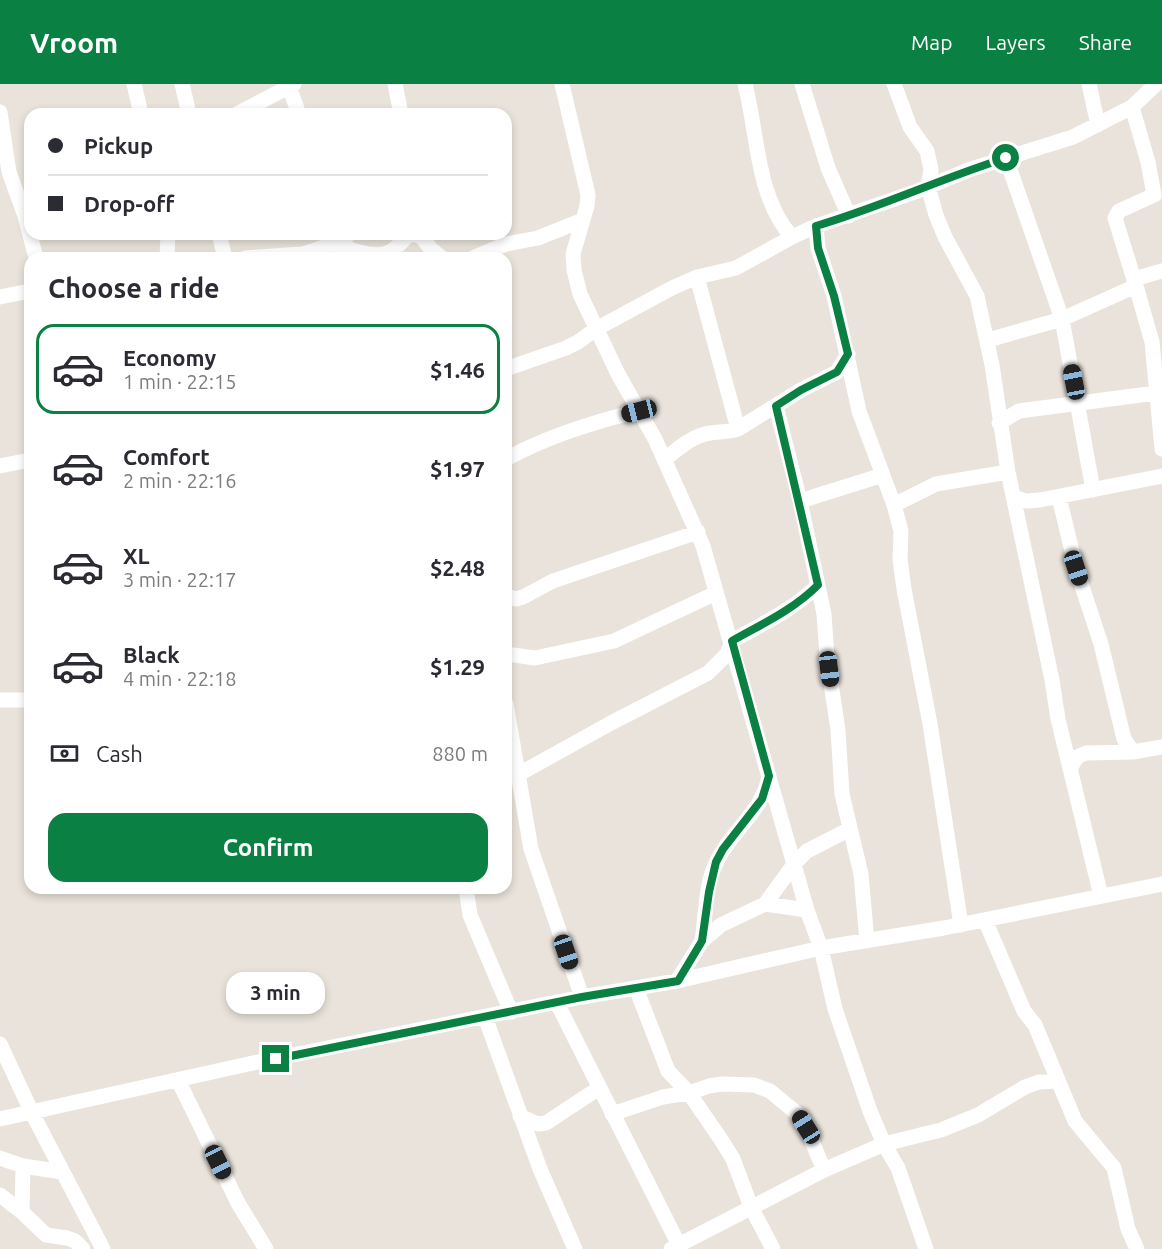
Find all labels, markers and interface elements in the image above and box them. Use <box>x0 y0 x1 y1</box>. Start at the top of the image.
text: Vroom <box>30 27 118 58</box>
text: Map <box>911 30 952 54</box>
text: Layers <box>985 30 1046 54</box>
text: Share <box>1079 30 1132 54</box>
text: Pickup <box>84 133 153 158</box>
route start <box>992 144 1019 171</box>
text: Drop-off <box>84 191 174 216</box>
text: Choose a ride <box>48 273 220 303</box>
icon: car <box>51 342 105 396</box>
text: Economy <box>123 345 216 370</box>
text: $1.46 <box>430 357 485 382</box>
car <box>1062 363 1086 401</box>
text: 1 min · 22:15 <box>123 370 237 393</box>
car <box>619 398 659 424</box>
icon: car <box>51 441 105 495</box>
text: Comfort <box>123 444 210 469</box>
text: $1.97 <box>430 456 485 481</box>
text: 2 min · 22:16 <box>123 469 237 492</box>
icon: car <box>51 540 105 594</box>
text: XL <box>123 543 150 568</box>
car <box>1062 548 1090 588</box>
text: $2.48 <box>430 555 485 580</box>
text: 3 min · 22:17 <box>123 568 237 591</box>
icon: car <box>51 639 105 693</box>
text: Black <box>123 642 180 667</box>
car <box>818 650 840 688</box>
text: $1.29 <box>430 654 485 679</box>
text: 4 min · 22:18 <box>123 667 237 690</box>
icon: cash <box>48 737 81 770</box>
text: Cash <box>96 741 143 766</box>
text: 880 m <box>432 742 488 765</box>
button: Confirm <box>48 813 488 882</box>
car <box>552 932 580 972</box>
callout: 3 min <box>226 972 326 1014</box>
text: 3 min <box>250 981 301 1004</box>
route end <box>262 1045 289 1072</box>
car <box>789 1107 823 1147</box>
car <box>202 1142 234 1182</box>

